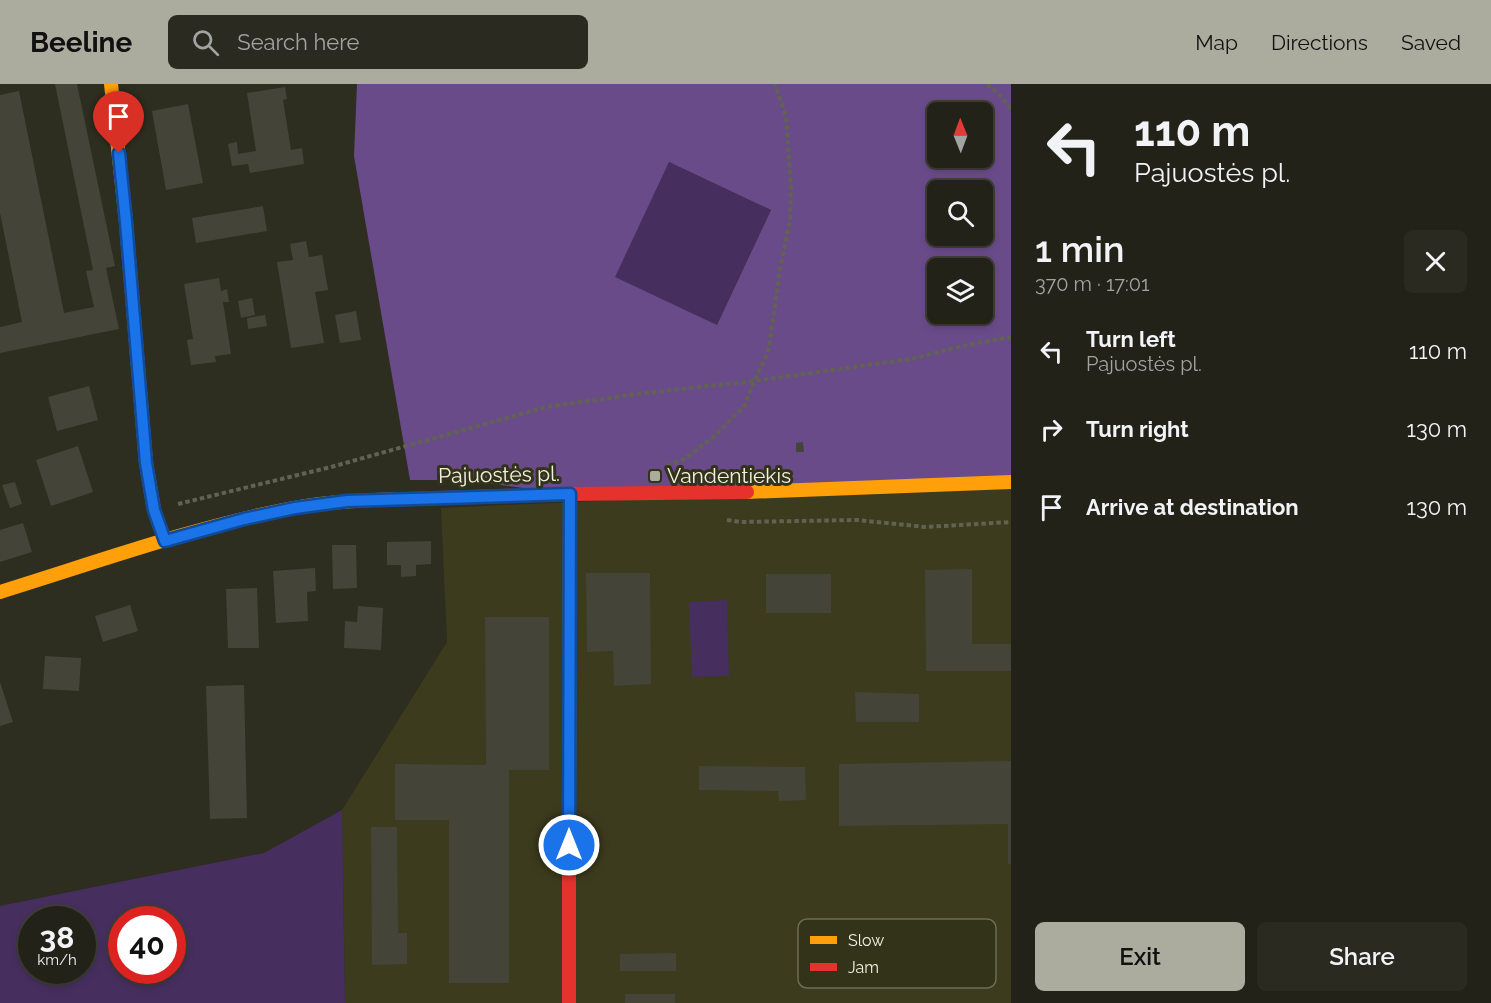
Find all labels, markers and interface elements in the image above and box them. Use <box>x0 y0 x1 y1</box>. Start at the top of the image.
search box <box>168 15 588 69</box>
text: Beeline <box>30 26 132 59</box>
icon: search <box>189 26 222 59</box>
text: Search here <box>237 29 359 55</box>
text: Map <box>1195 30 1238 55</box>
text: Directions <box>1271 30 1368 55</box>
text: Saved <box>1401 30 1461 55</box>
pin <box>93 91 144 153</box>
icon: arrive <box>102 100 135 133</box>
north arrow <box>927 102 993 168</box>
map controls <box>927 102 993 324</box>
text: 110 m <box>1134 107 1250 156</box>
icon: left <box>1035 108 1113 186</box>
text: Pajuostės pl. <box>1134 157 1290 188</box>
button: search <box>927 180 993 246</box>
text: 1 min <box>1035 228 1124 270</box>
button: close <box>1404 230 1467 293</box>
button: layers <box>927 258 993 324</box>
text: 370 m · 17:01 <box>1035 272 1150 296</box>
text: Turn left <box>1086 326 1176 352</box>
icon: left <box>1035 335 1068 368</box>
text: 110 m <box>1409 338 1467 364</box>
text: Pajuostės pl. <box>1086 352 1202 376</box>
icon: right <box>1035 413 1068 446</box>
text: Turn right <box>1086 416 1189 442</box>
text: 130 m <box>1407 416 1467 442</box>
street label: Pajuostės pl. <box>438 461 560 488</box>
place label: Vandentiekis <box>667 463 791 488</box>
marker: Vandentiekis <box>648 469 662 483</box>
icon: arrive <box>1035 491 1068 524</box>
text: Arrive at destination <box>1086 494 1299 520</box>
text: 130 m <box>1407 494 1467 520</box>
position arrow <box>537 813 601 877</box>
speed limit sign: 40 <box>108 906 186 984</box>
legend <box>798 919 996 988</box>
text: 38 <box>40 920 74 955</box>
button: Exit <box>1035 922 1245 991</box>
button: Share <box>1257 922 1467 991</box>
text: Slow <box>848 931 884 950</box>
text: km/h <box>37 951 77 969</box>
text: Jam <box>848 958 879 977</box>

